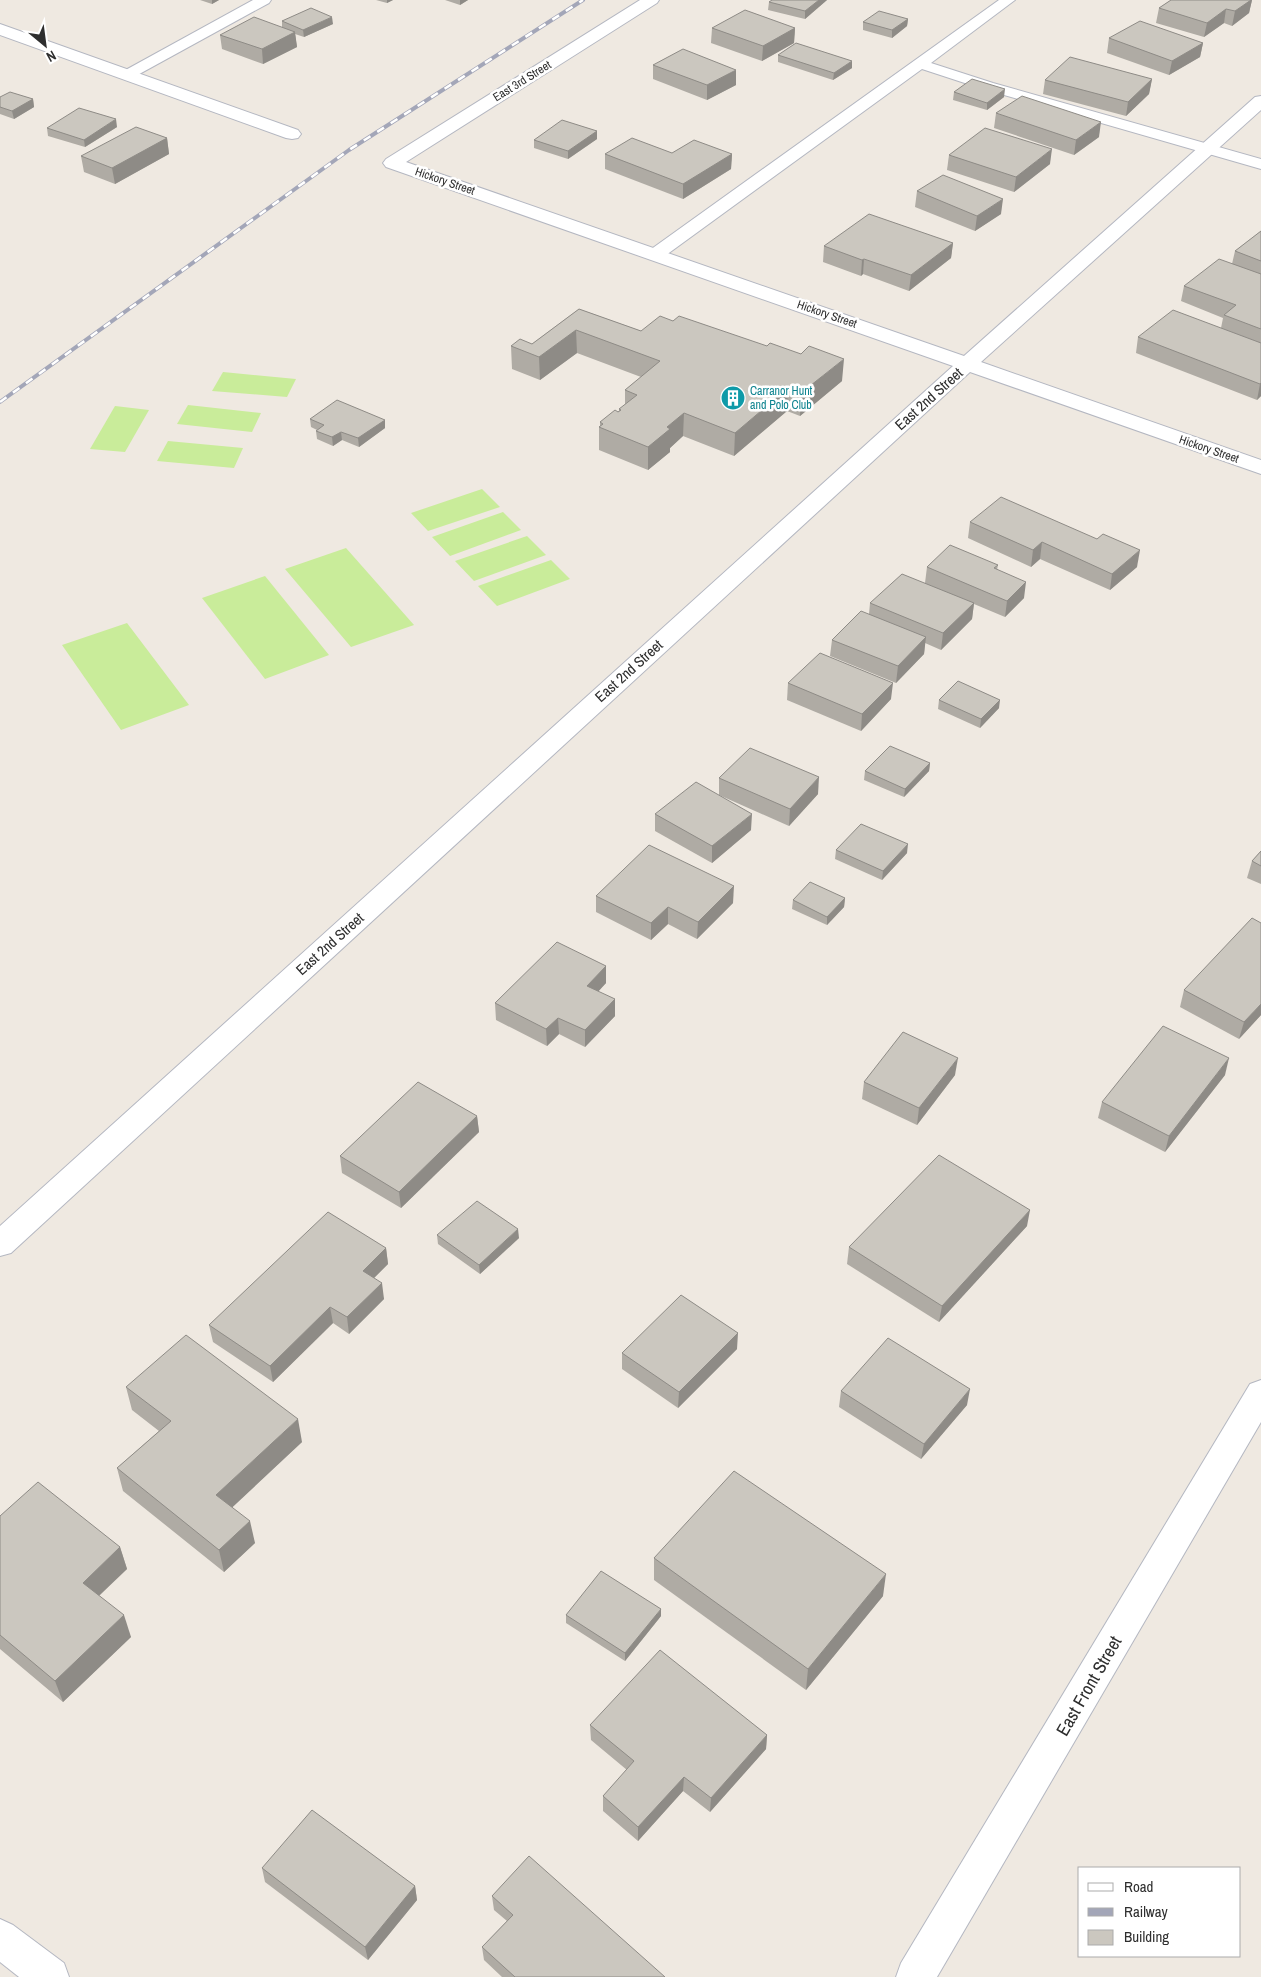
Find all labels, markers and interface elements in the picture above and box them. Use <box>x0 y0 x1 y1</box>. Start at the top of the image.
north arrow <box>20 20 70 70</box>
text: N <box>43 46 59 66</box>
street label: East 3rd Street <box>490 57 554 105</box>
street label: Hickory Street <box>413 163 477 199</box>
street label: Hickory Street <box>795 296 859 332</box>
street label: East 2nd Street <box>890 362 968 435</box>
place label: Carranor Hunt and Polo Club <box>750 383 813 413</box>
building icon: Carranor Hunt and Polo Club <box>720 385 746 411</box>
street label: Hickory Street <box>1177 431 1241 467</box>
street label: East 2nd Street <box>590 634 668 707</box>
street label: East 2nd Street <box>291 907 369 980</box>
street label: East Front Street <box>1050 1631 1127 1740</box>
legend <box>1078 1867 1241 1957</box>
text: Road <box>1124 1876 1153 1897</box>
text: Railway <box>1124 1901 1169 1922</box>
text: Building <box>1124 1926 1169 1947</box>

